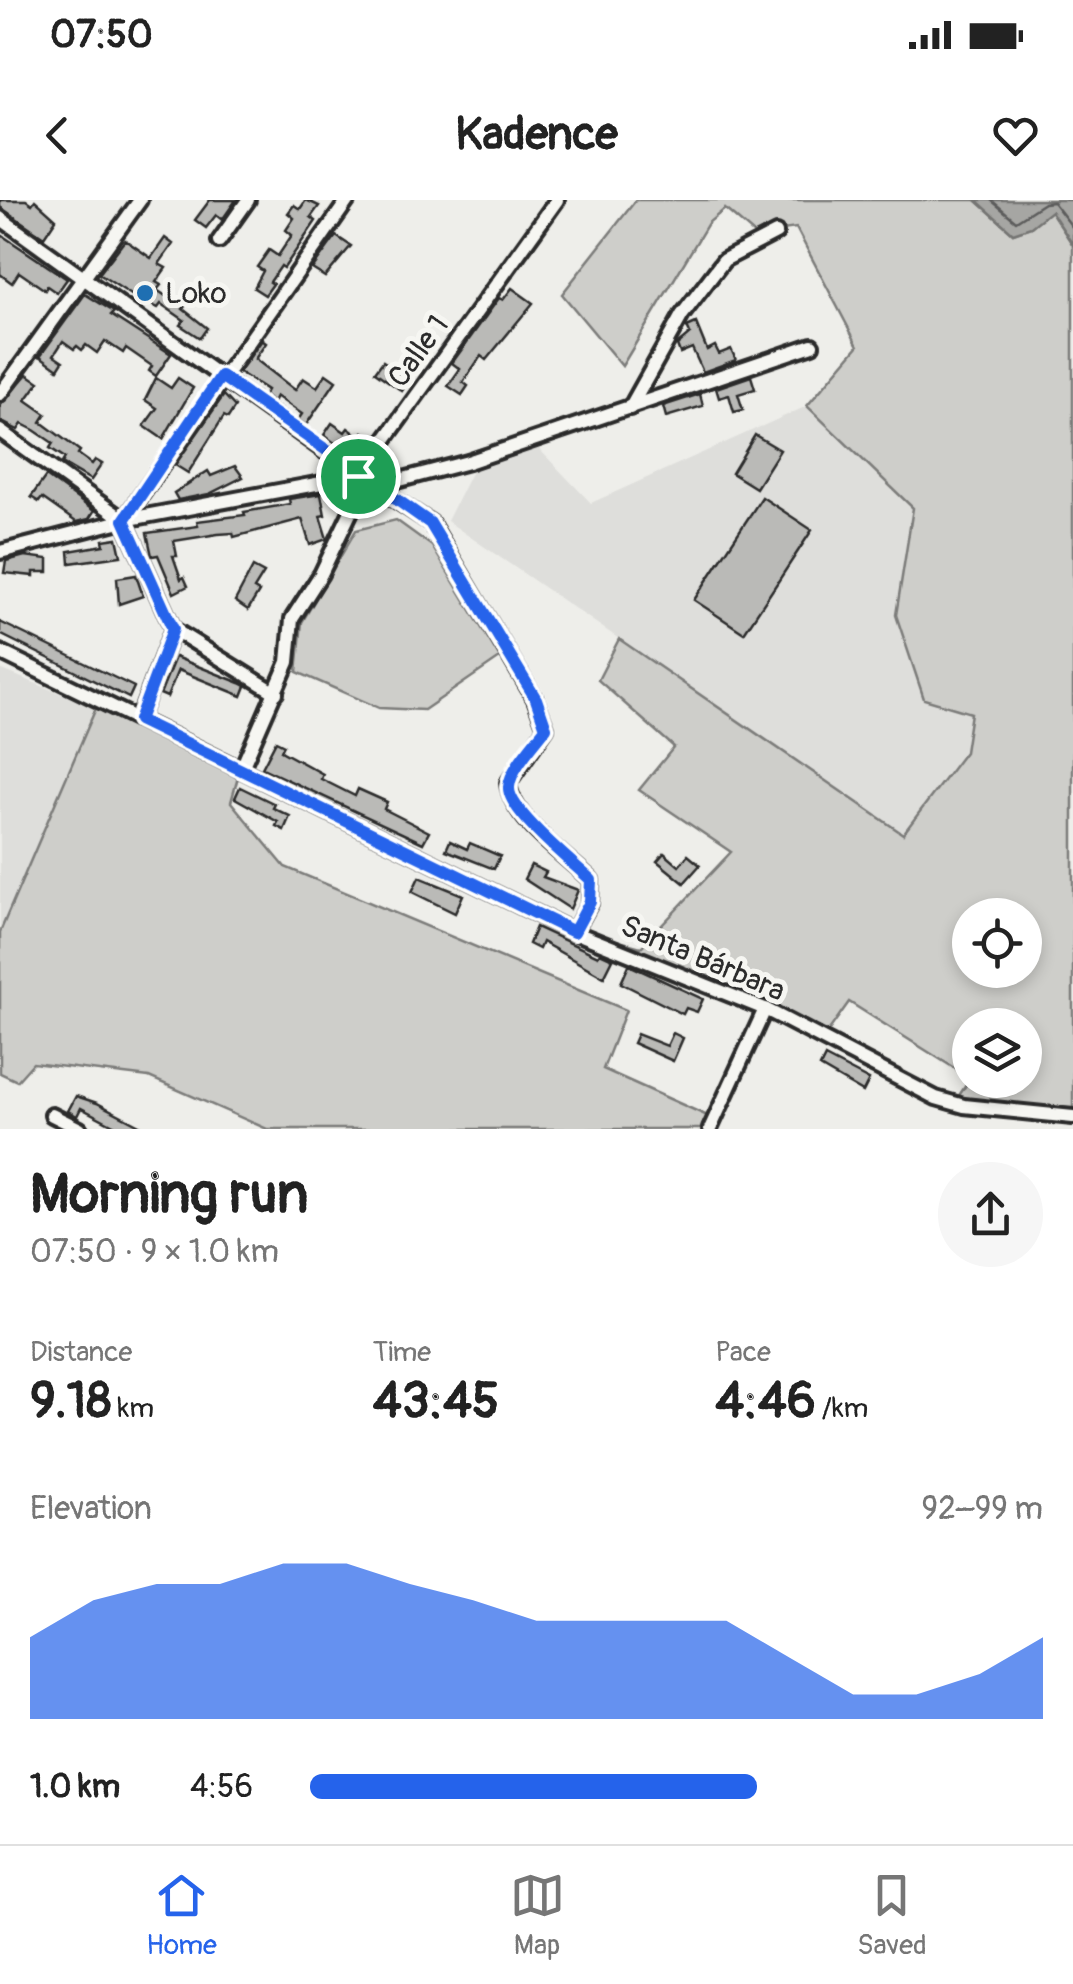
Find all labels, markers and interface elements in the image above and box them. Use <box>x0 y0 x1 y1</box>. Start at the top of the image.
text: 07:50 <box>50 11 153 59</box>
text: Kadence <box>455 107 618 163</box>
icon: back <box>30 108 85 163</box>
icon: heart <box>988 108 1043 163</box>
place label: Loko <box>165 275 227 312</box>
marker: Loko <box>134 282 156 304</box>
street label: Calle 1 <box>380 308 457 394</box>
pin <box>316 434 401 519</box>
icon: arrive <box>331 449 386 504</box>
map controls <box>952 898 1042 1098</box>
button: locate <box>952 898 1042 988</box>
street label: Santa Bárbara <box>615 907 790 1010</box>
button: layers <box>952 1008 1042 1098</box>
text: Morning run <box>30 1160 308 1229</box>
button: share <box>938 1162 1043 1267</box>
text: 07:50 · 9 × 1.0 km <box>30 1232 279 1272</box>
text: Distance <box>30 1335 132 1370</box>
text: Time <box>373 1335 431 1370</box>
text: Pace <box>715 1335 771 1370</box>
text: 9.18 <box>30 1370 111 1433</box>
text: 43:45 <box>373 1370 499 1433</box>
text: 4:46 <box>715 1370 816 1433</box>
text: km <box>111 1391 154 1426</box>
text: /km <box>816 1391 868 1426</box>
text: Elevation <box>30 1489 152 1529</box>
text: 92–99 m <box>921 1489 1043 1529</box>
text: 1.0 km <box>30 1767 120 1807</box>
text: 4:56 <box>190 1767 253 1807</box>
tab: Home <box>146 1868 217 1963</box>
tab: Map <box>510 1868 565 1963</box>
tab: Saved <box>857 1868 927 1963</box>

